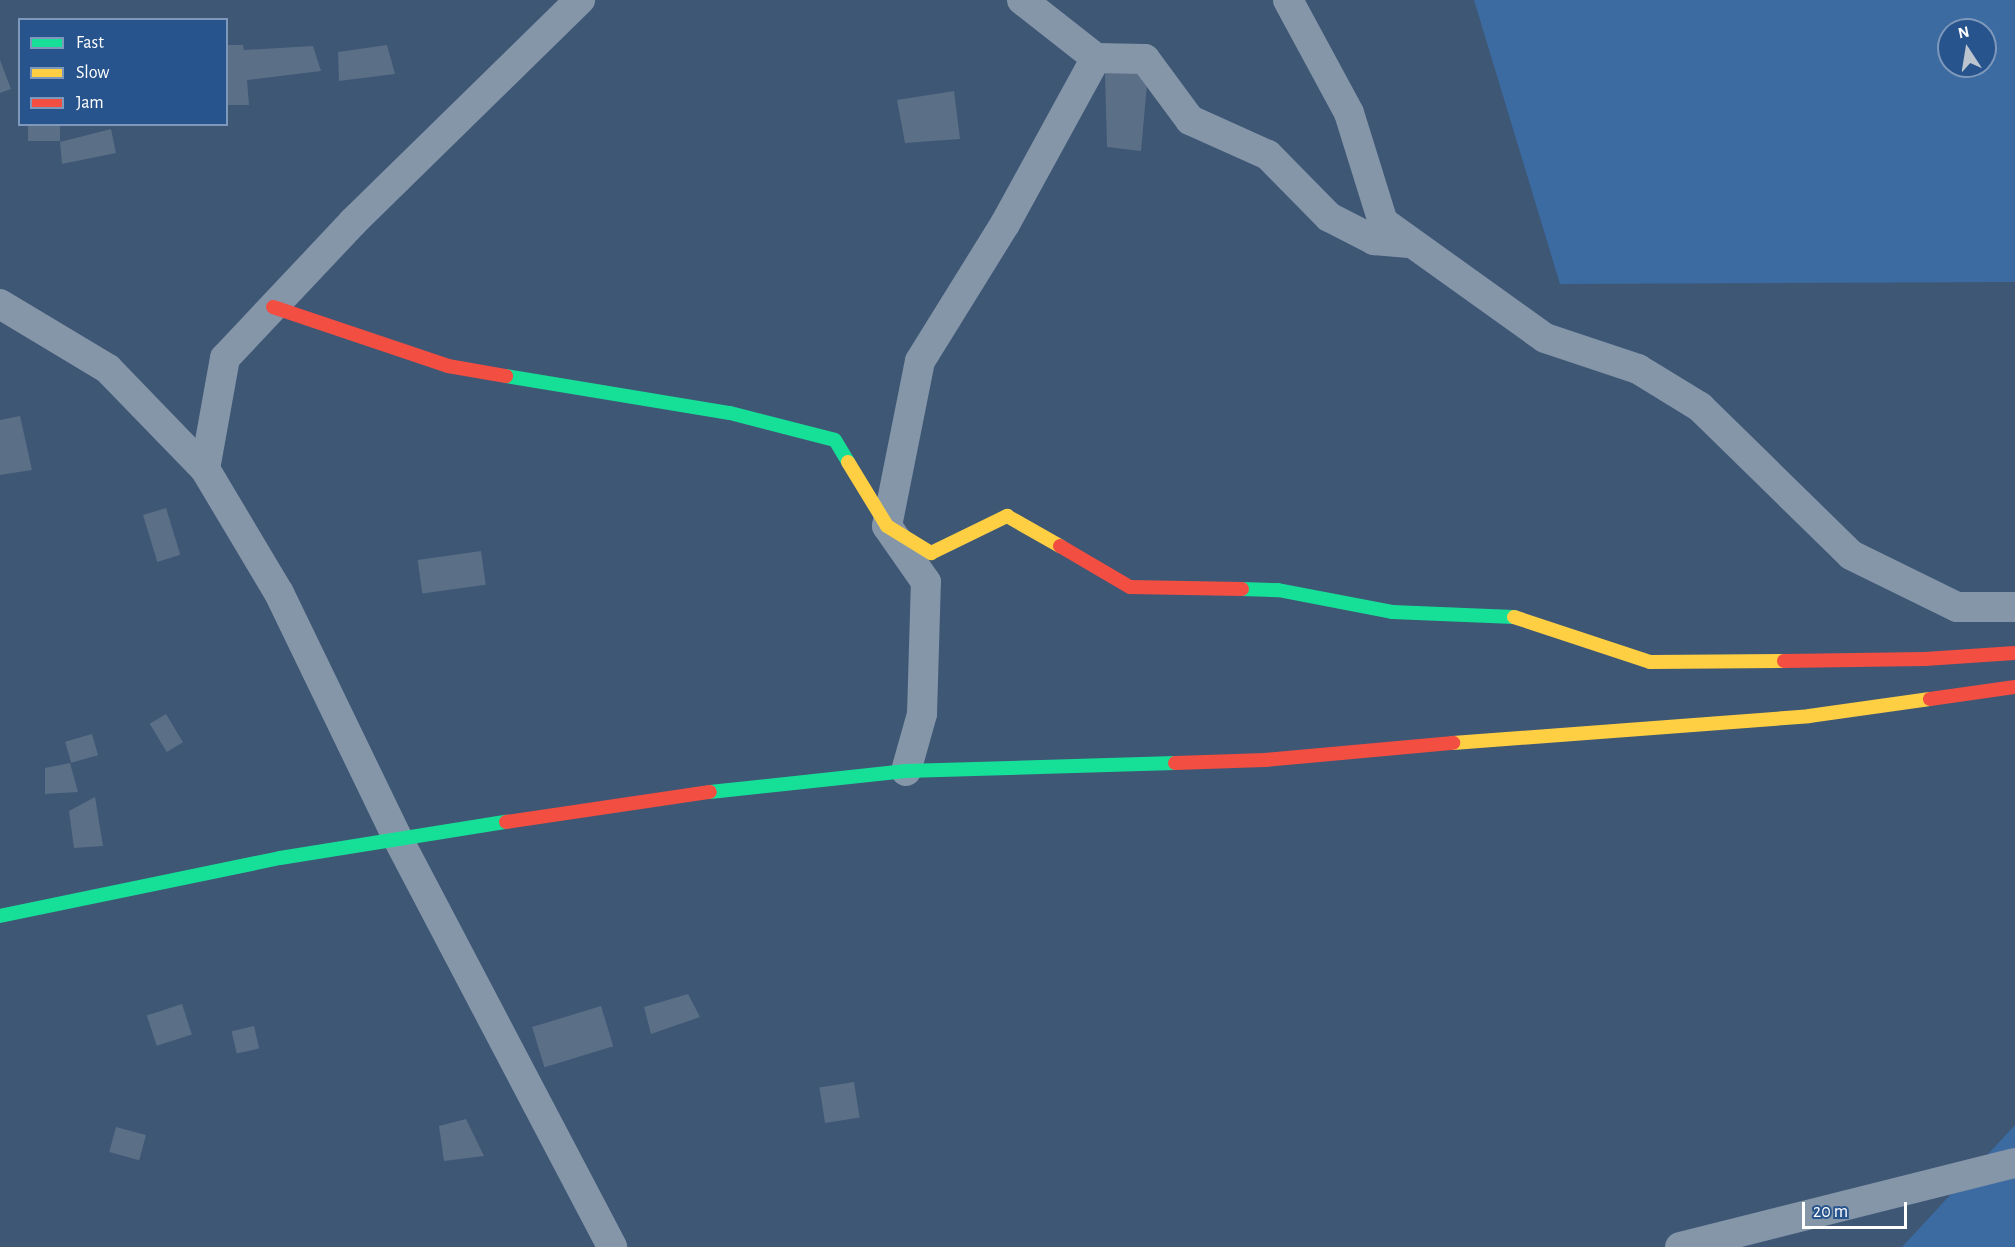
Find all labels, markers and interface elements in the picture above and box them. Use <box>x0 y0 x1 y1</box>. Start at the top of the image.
legend <box>18 18 228 126</box>
north arrow <box>1937 18 1997 78</box>
text: N <box>1957 23 1971 41</box>
text: Fast <box>76 34 104 52</box>
text: Slow <box>76 64 109 82</box>
text: Jam <box>76 94 104 112</box>
scale bar <box>1805 1190 1910 1228</box>
text: 20 m <box>1813 1203 1848 1221</box>

